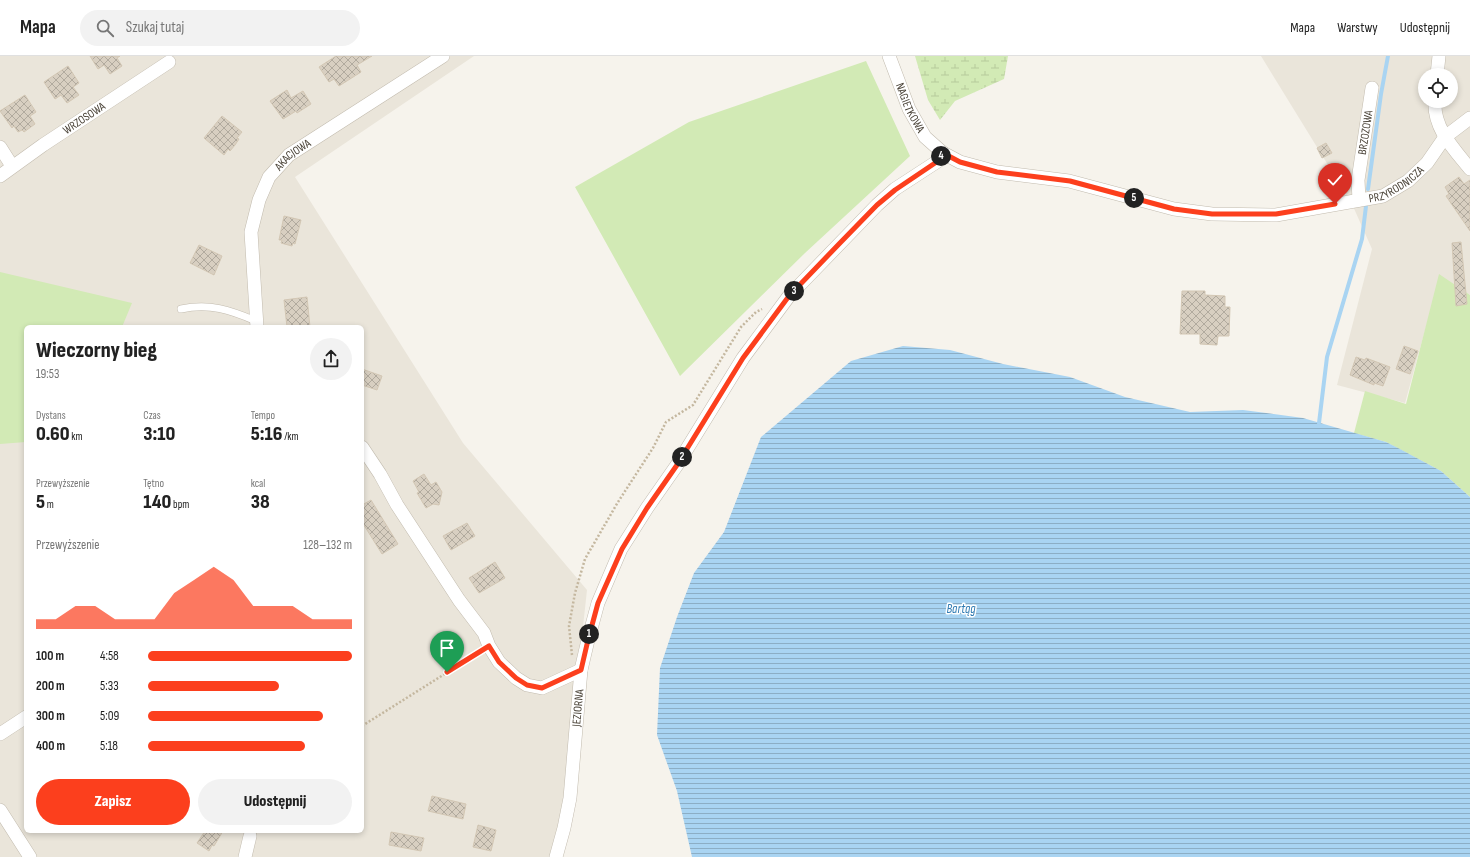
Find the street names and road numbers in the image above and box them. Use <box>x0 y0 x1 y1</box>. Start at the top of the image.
street label: NAGIETKOWA <box>892 81 929 136</box>
street label: WRZOSOWA <box>60 98 109 137</box>
street label: BRZOZOWA <box>1354 108 1376 156</box>
street label: AKACJOWA <box>271 135 314 174</box>
street label: PRZYRODNICZA <box>1368 162 1428 206</box>
street label: JEZIORNA <box>569 688 587 728</box>

